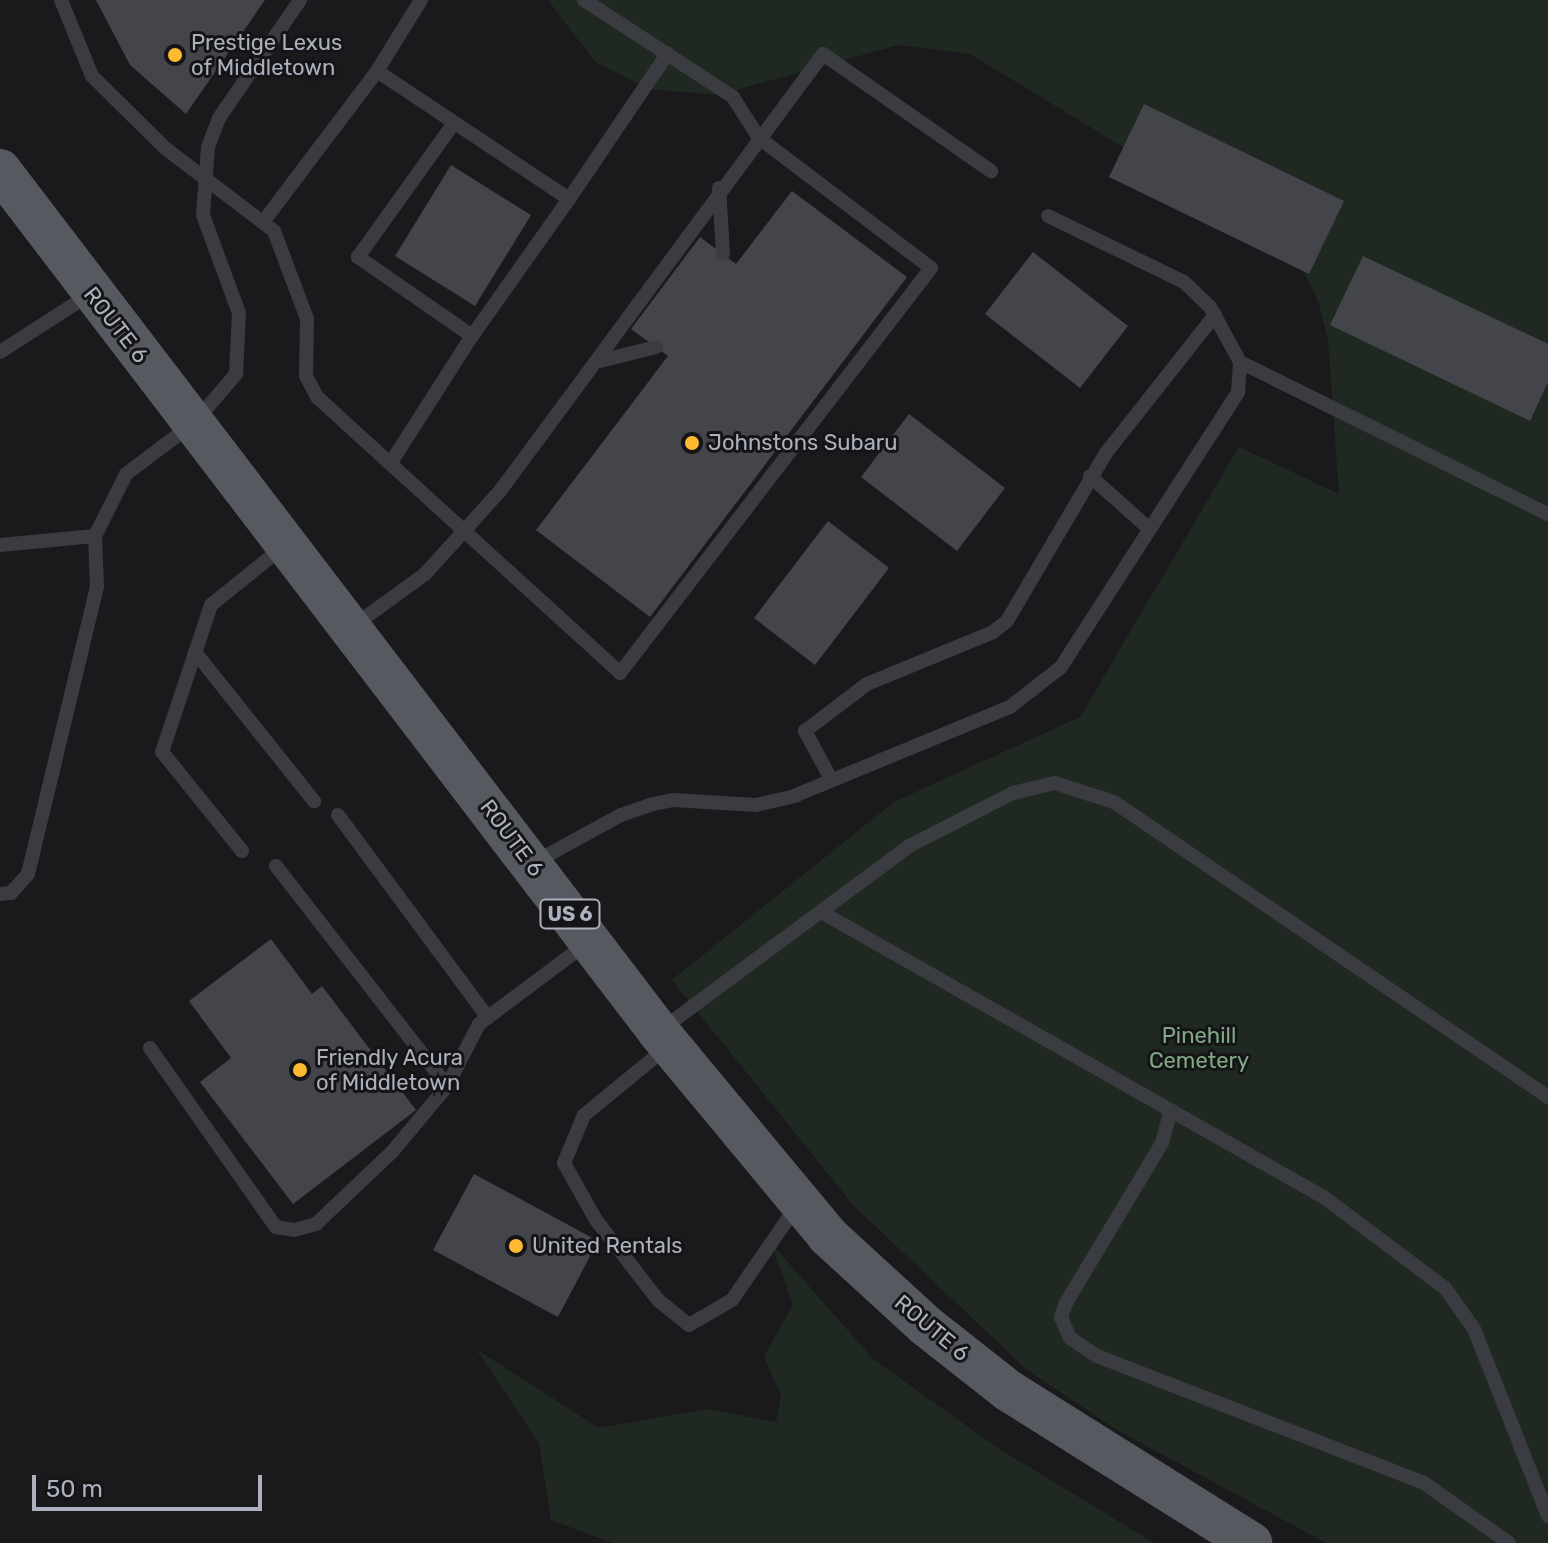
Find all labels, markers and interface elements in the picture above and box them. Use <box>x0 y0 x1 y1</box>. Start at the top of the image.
place label: Prestige Lexus of Middletown <box>191 29 342 80</box>
marker: Prestige Lexus of Middletown <box>166 46 184 64</box>
street label: ROUTE 6 <box>78 282 154 368</box>
place label: Johnstons Subaru <box>708 430 897 456</box>
marker: Johnstons Subaru <box>683 434 701 452</box>
street label: ROUTE 6 <box>475 794 549 882</box>
road number: US 6 <box>538 898 602 930</box>
park label: Pinehill Cemetery <box>1149 1022 1249 1074</box>
place label: Friendly Acura of Middletown <box>316 1044 464 1096</box>
marker: Friendly Acura of Middletown <box>291 1061 309 1079</box>
place label: United Rentals <box>532 1233 683 1259</box>
marker: United Rentals <box>507 1237 525 1255</box>
street label: ROUTE 6 <box>889 1289 975 1367</box>
scale bar <box>36 1459 266 1509</box>
text: 50 m <box>46 1475 103 1503</box>

